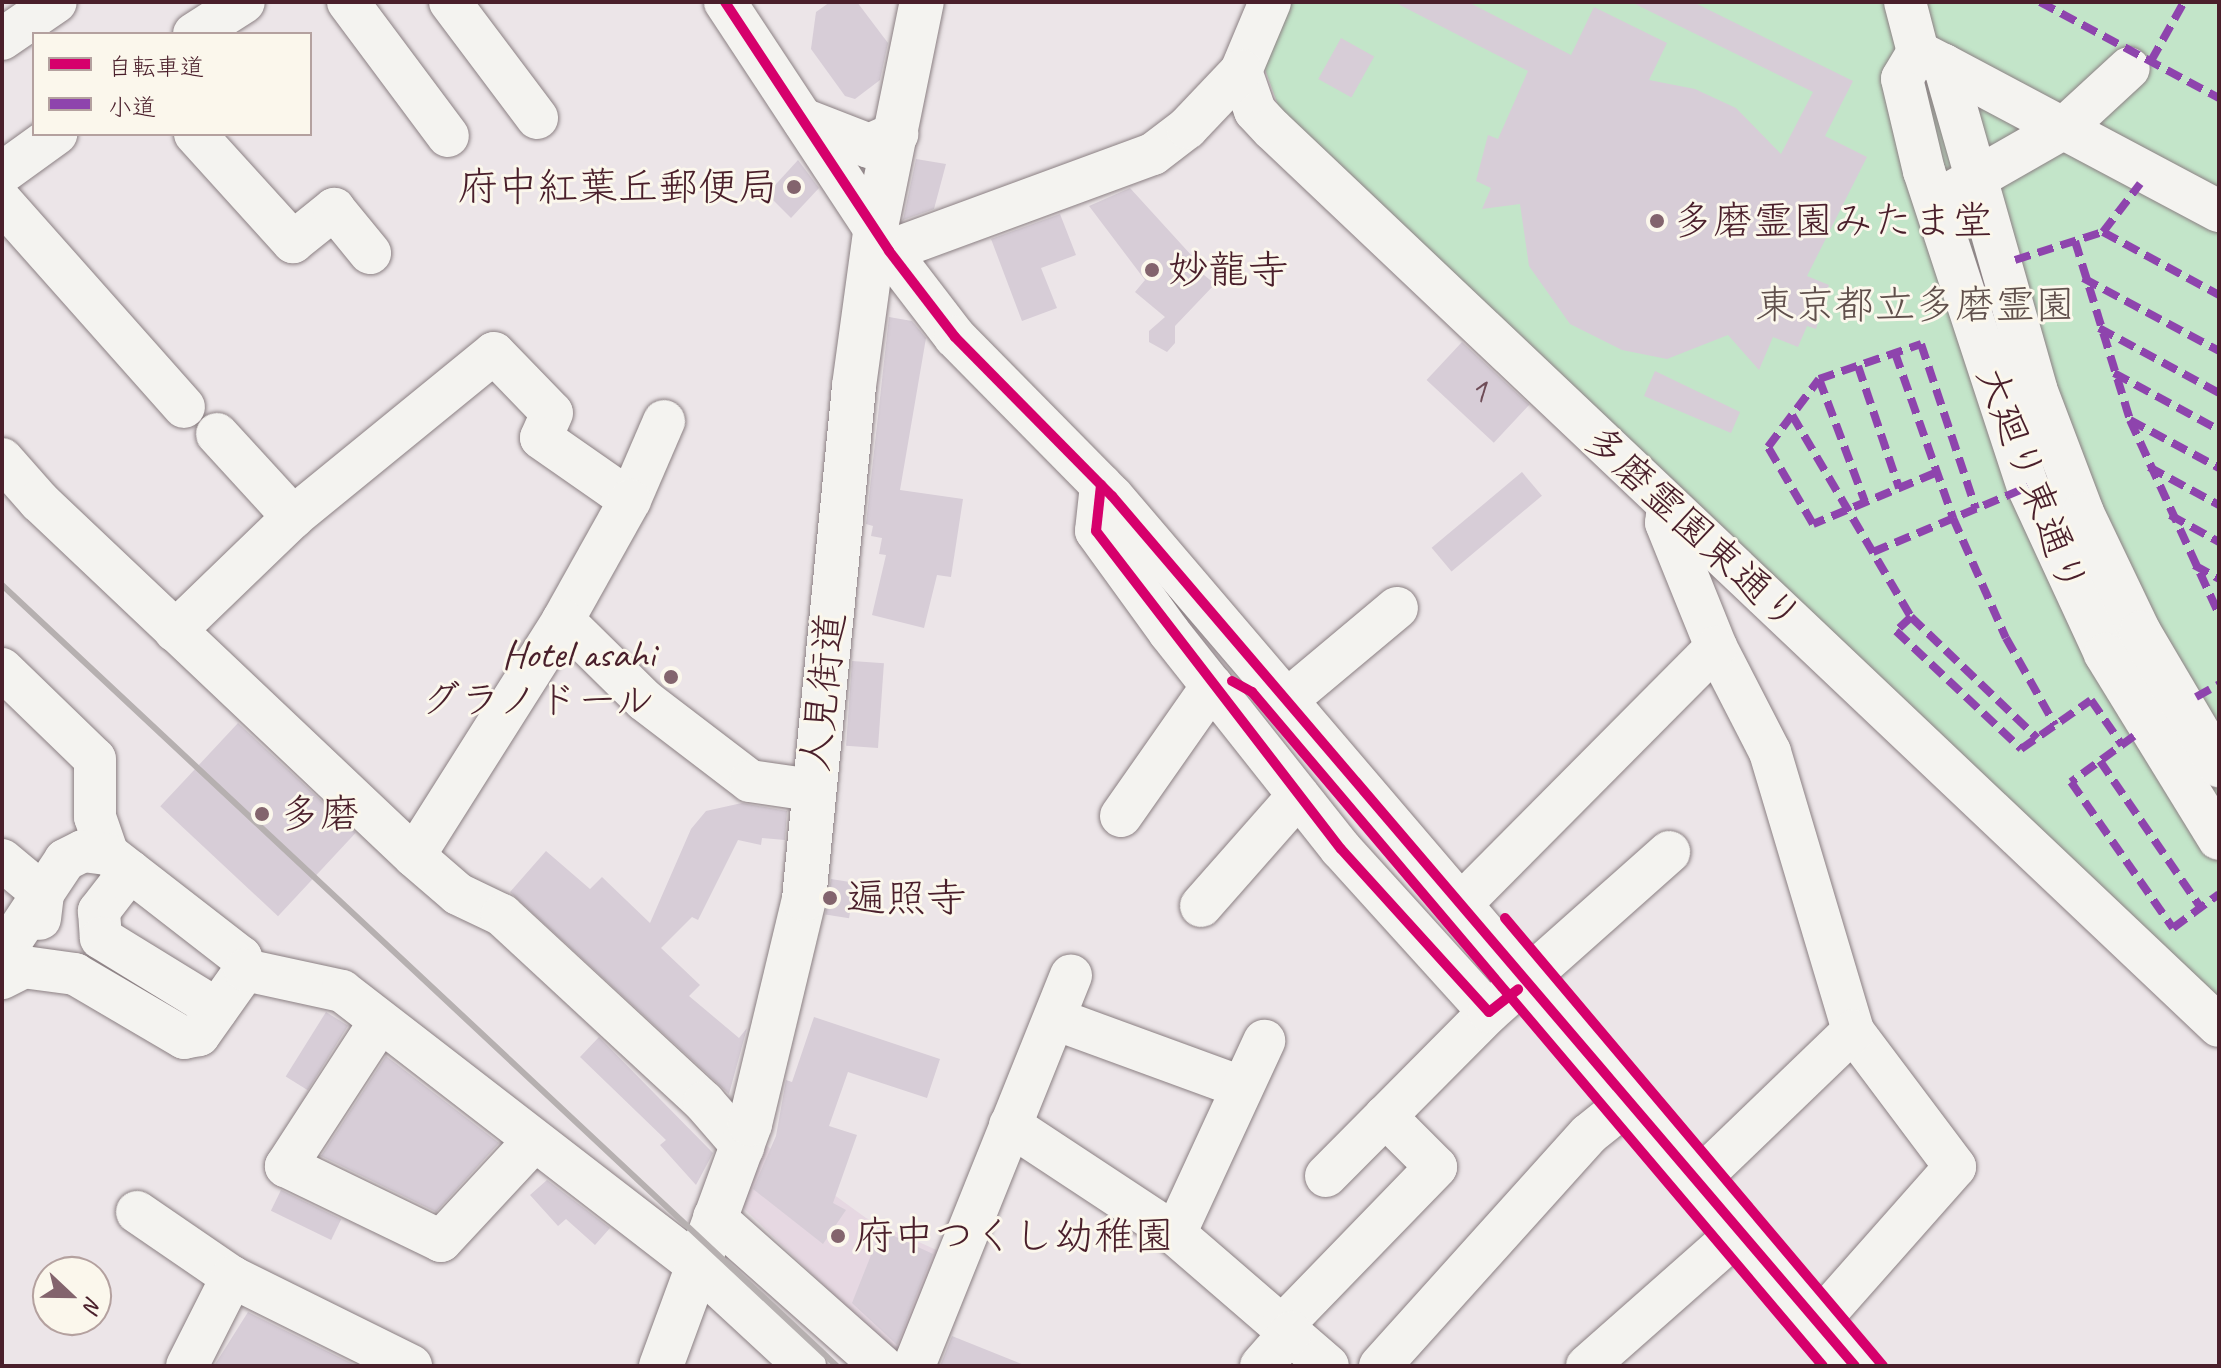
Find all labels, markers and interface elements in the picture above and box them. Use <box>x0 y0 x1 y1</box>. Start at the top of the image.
legend <box>32 32 312 136</box>
text: 自転車道 <box>108 52 204 82</box>
text: 小道 <box>108 92 156 122</box>
place label: 府中紅葉丘郵便局 <box>458 163 778 211</box>
marker: 府中紅葉丘郵便局 <box>785 178 803 196</box>
place label: 多磨霊園みたま堂 <box>1673 197 1993 245</box>
marker: 多磨霊園みたま堂 <box>1648 212 1666 230</box>
place label: 妙龍寺 <box>1168 246 1288 294</box>
marker: 妙龍寺 <box>1143 261 1161 279</box>
park label: 東京都立多磨霊園 <box>1755 281 2075 329</box>
street label: 大廻り東通り <box>1967 359 2097 601</box>
house number: 1 <box>1470 369 1486 413</box>
street label: 多磨霊園東通り <box>1574 415 1812 641</box>
street label: 人見街道 <box>791 610 855 774</box>
place label: Hotel asahi グラノドール <box>415 630 655 724</box>
marker: Hotel asahi グラノドール <box>662 668 680 686</box>
place label: 多磨 <box>280 790 360 838</box>
marker: 多磨 <box>251 803 273 825</box>
place label: 遍照寺 <box>846 874 966 922</box>
marker: 遍照寺 <box>821 889 839 907</box>
place label: 府中つくし幼稚園 <box>854 1212 1174 1260</box>
marker: 府中つくし幼稚園 <box>829 1227 847 1245</box>
north arrow <box>32 1256 112 1336</box>
text: N <box>77 1293 108 1316</box>

